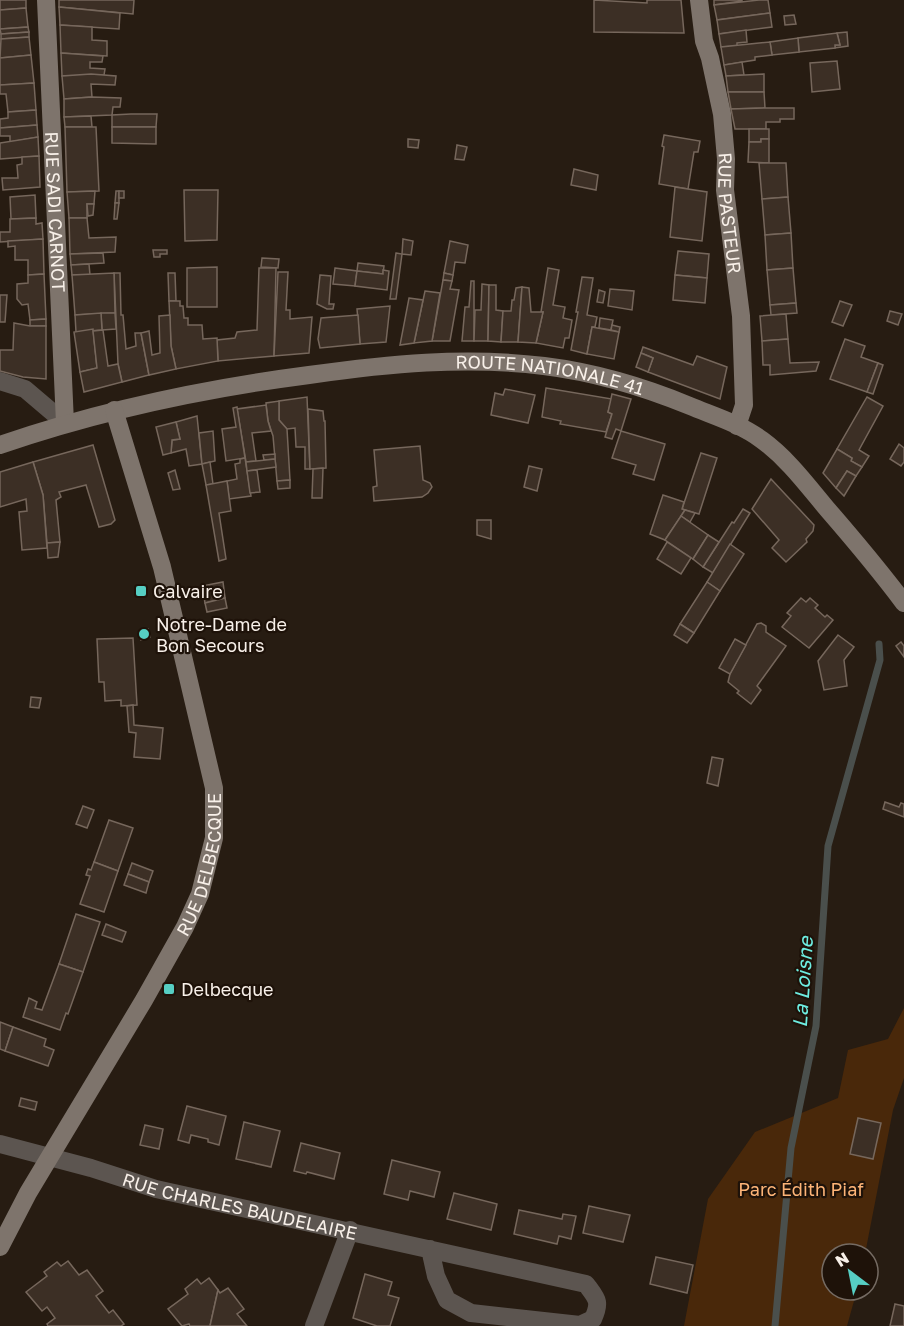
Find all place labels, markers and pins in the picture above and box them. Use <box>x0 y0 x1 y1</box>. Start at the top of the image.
place label: Calvaire <box>153 580 223 602</box>
marker: Calvaire <box>134 584 148 598</box>
place label: Notre-Dame de Bon Secours <box>156 613 287 656</box>
marker: Notre-Dame de Bon Secours <box>137 627 151 641</box>
place label: Delbecque <box>181 978 274 1000</box>
marker: Delbecque <box>162 982 176 996</box>

